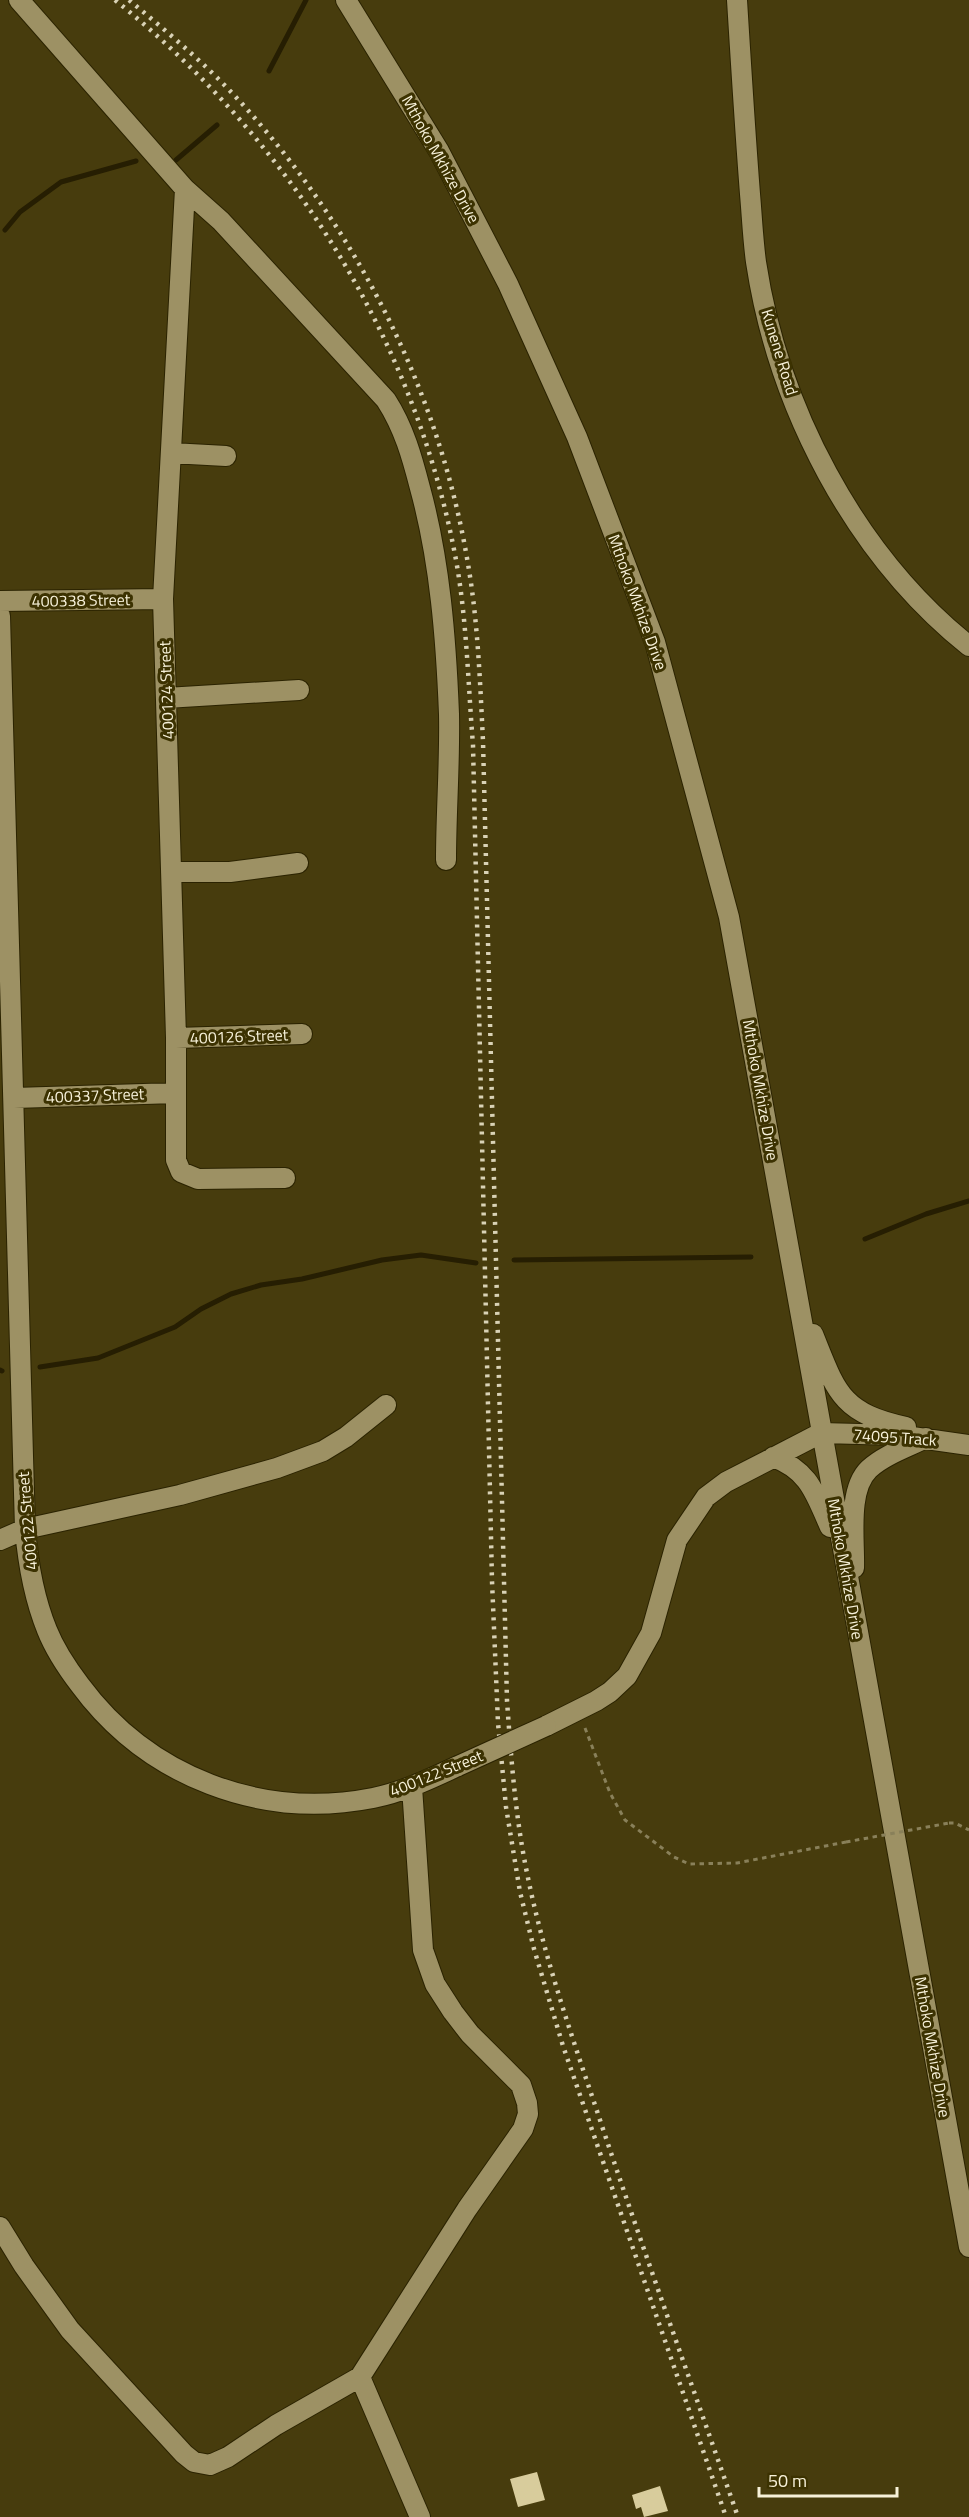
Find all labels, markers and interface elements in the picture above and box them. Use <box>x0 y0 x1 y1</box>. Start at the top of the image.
street label: Mthoko Mkhize Drive <box>396 91 486 227</box>
street label: Kunene Road <box>756 306 804 398</box>
street label: Mthoko Mkhize Drive <box>602 531 674 673</box>
street label: 400338 Street <box>32 587 131 613</box>
street label: 400124 Street <box>152 640 180 740</box>
street label: Mthoko Mkhize Drive <box>737 1018 785 1162</box>
street label: 400126 Street <box>189 1022 289 1050</box>
street label: 400337 Street <box>45 1081 145 1109</box>
street label: 74095 Track <box>852 1422 938 1452</box>
street label: 400122 Street <box>11 1470 43 1571</box>
street label: Mthoko Mkhize Drive <box>822 1497 870 1641</box>
street label: 400122 Street <box>386 1743 487 1803</box>
street label: Mthoko Mkhize Drive <box>909 1975 957 2119</box>
scale bar <box>759 2460 897 2498</box>
text: 50 m <box>768 2467 807 2494</box>

